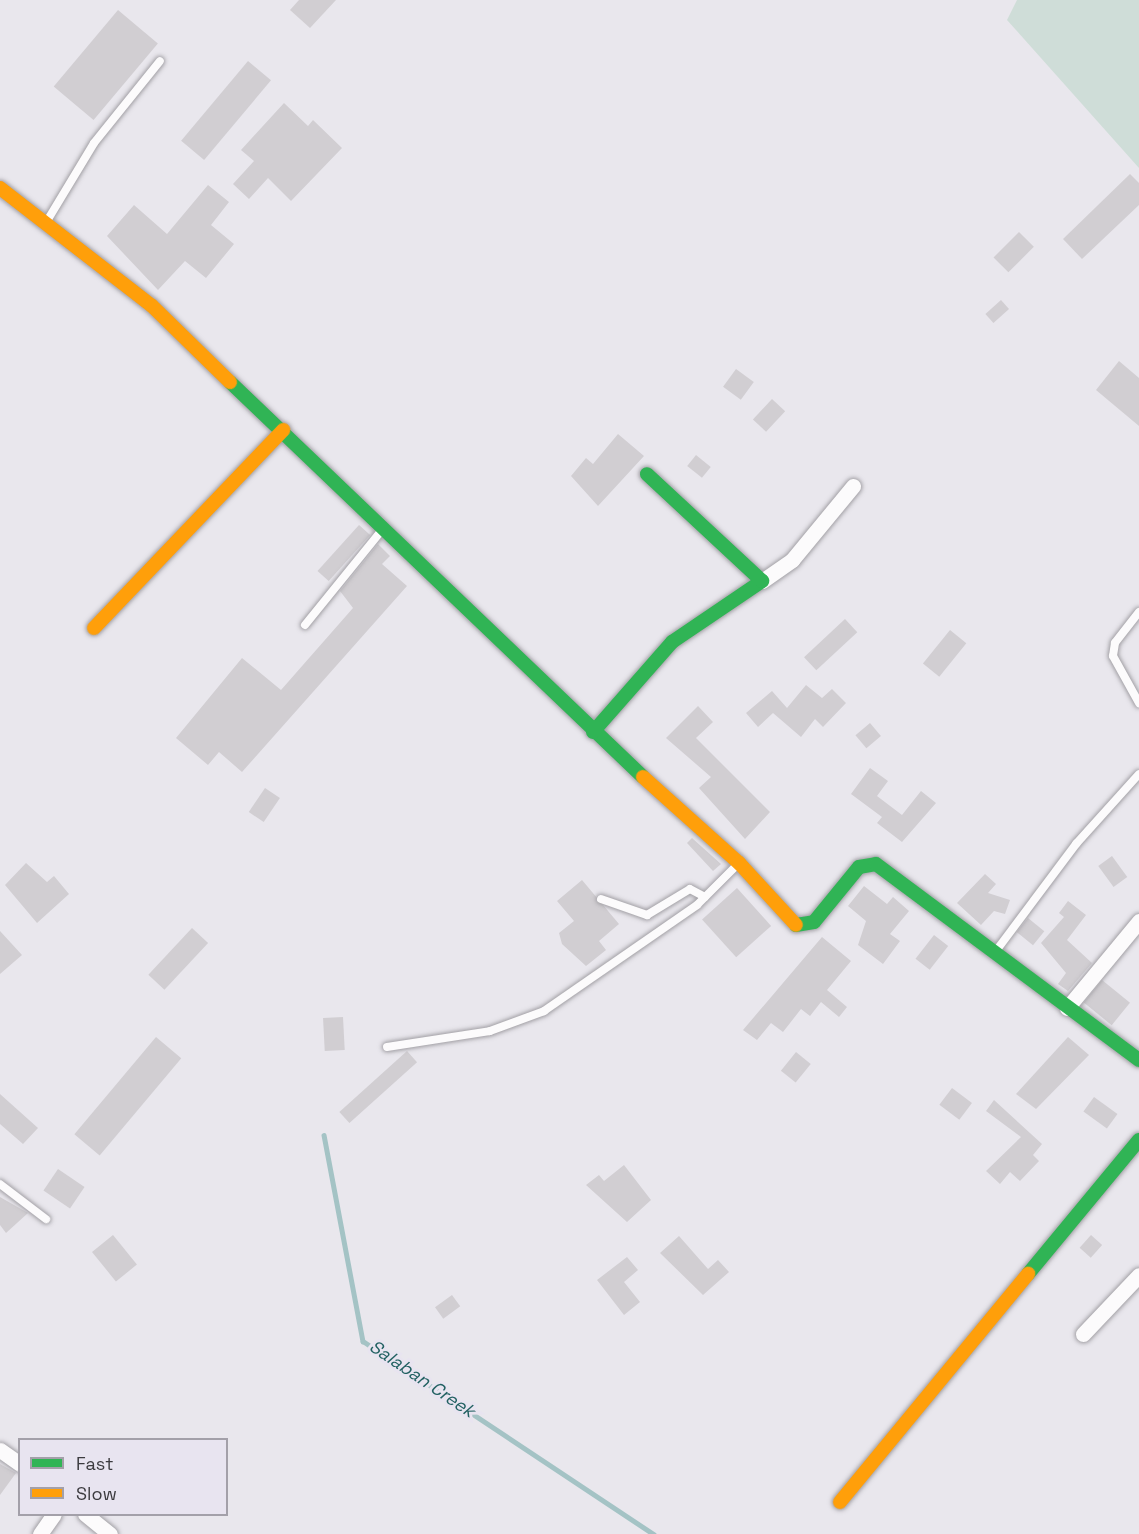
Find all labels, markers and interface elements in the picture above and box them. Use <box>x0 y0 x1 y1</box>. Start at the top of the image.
water label: Salaban Creek <box>365 1336 479 1422</box>
legend <box>18 1438 228 1516</box>
text: Fast <box>76 1452 113 1475</box>
text: Slow <box>76 1482 117 1505</box>

